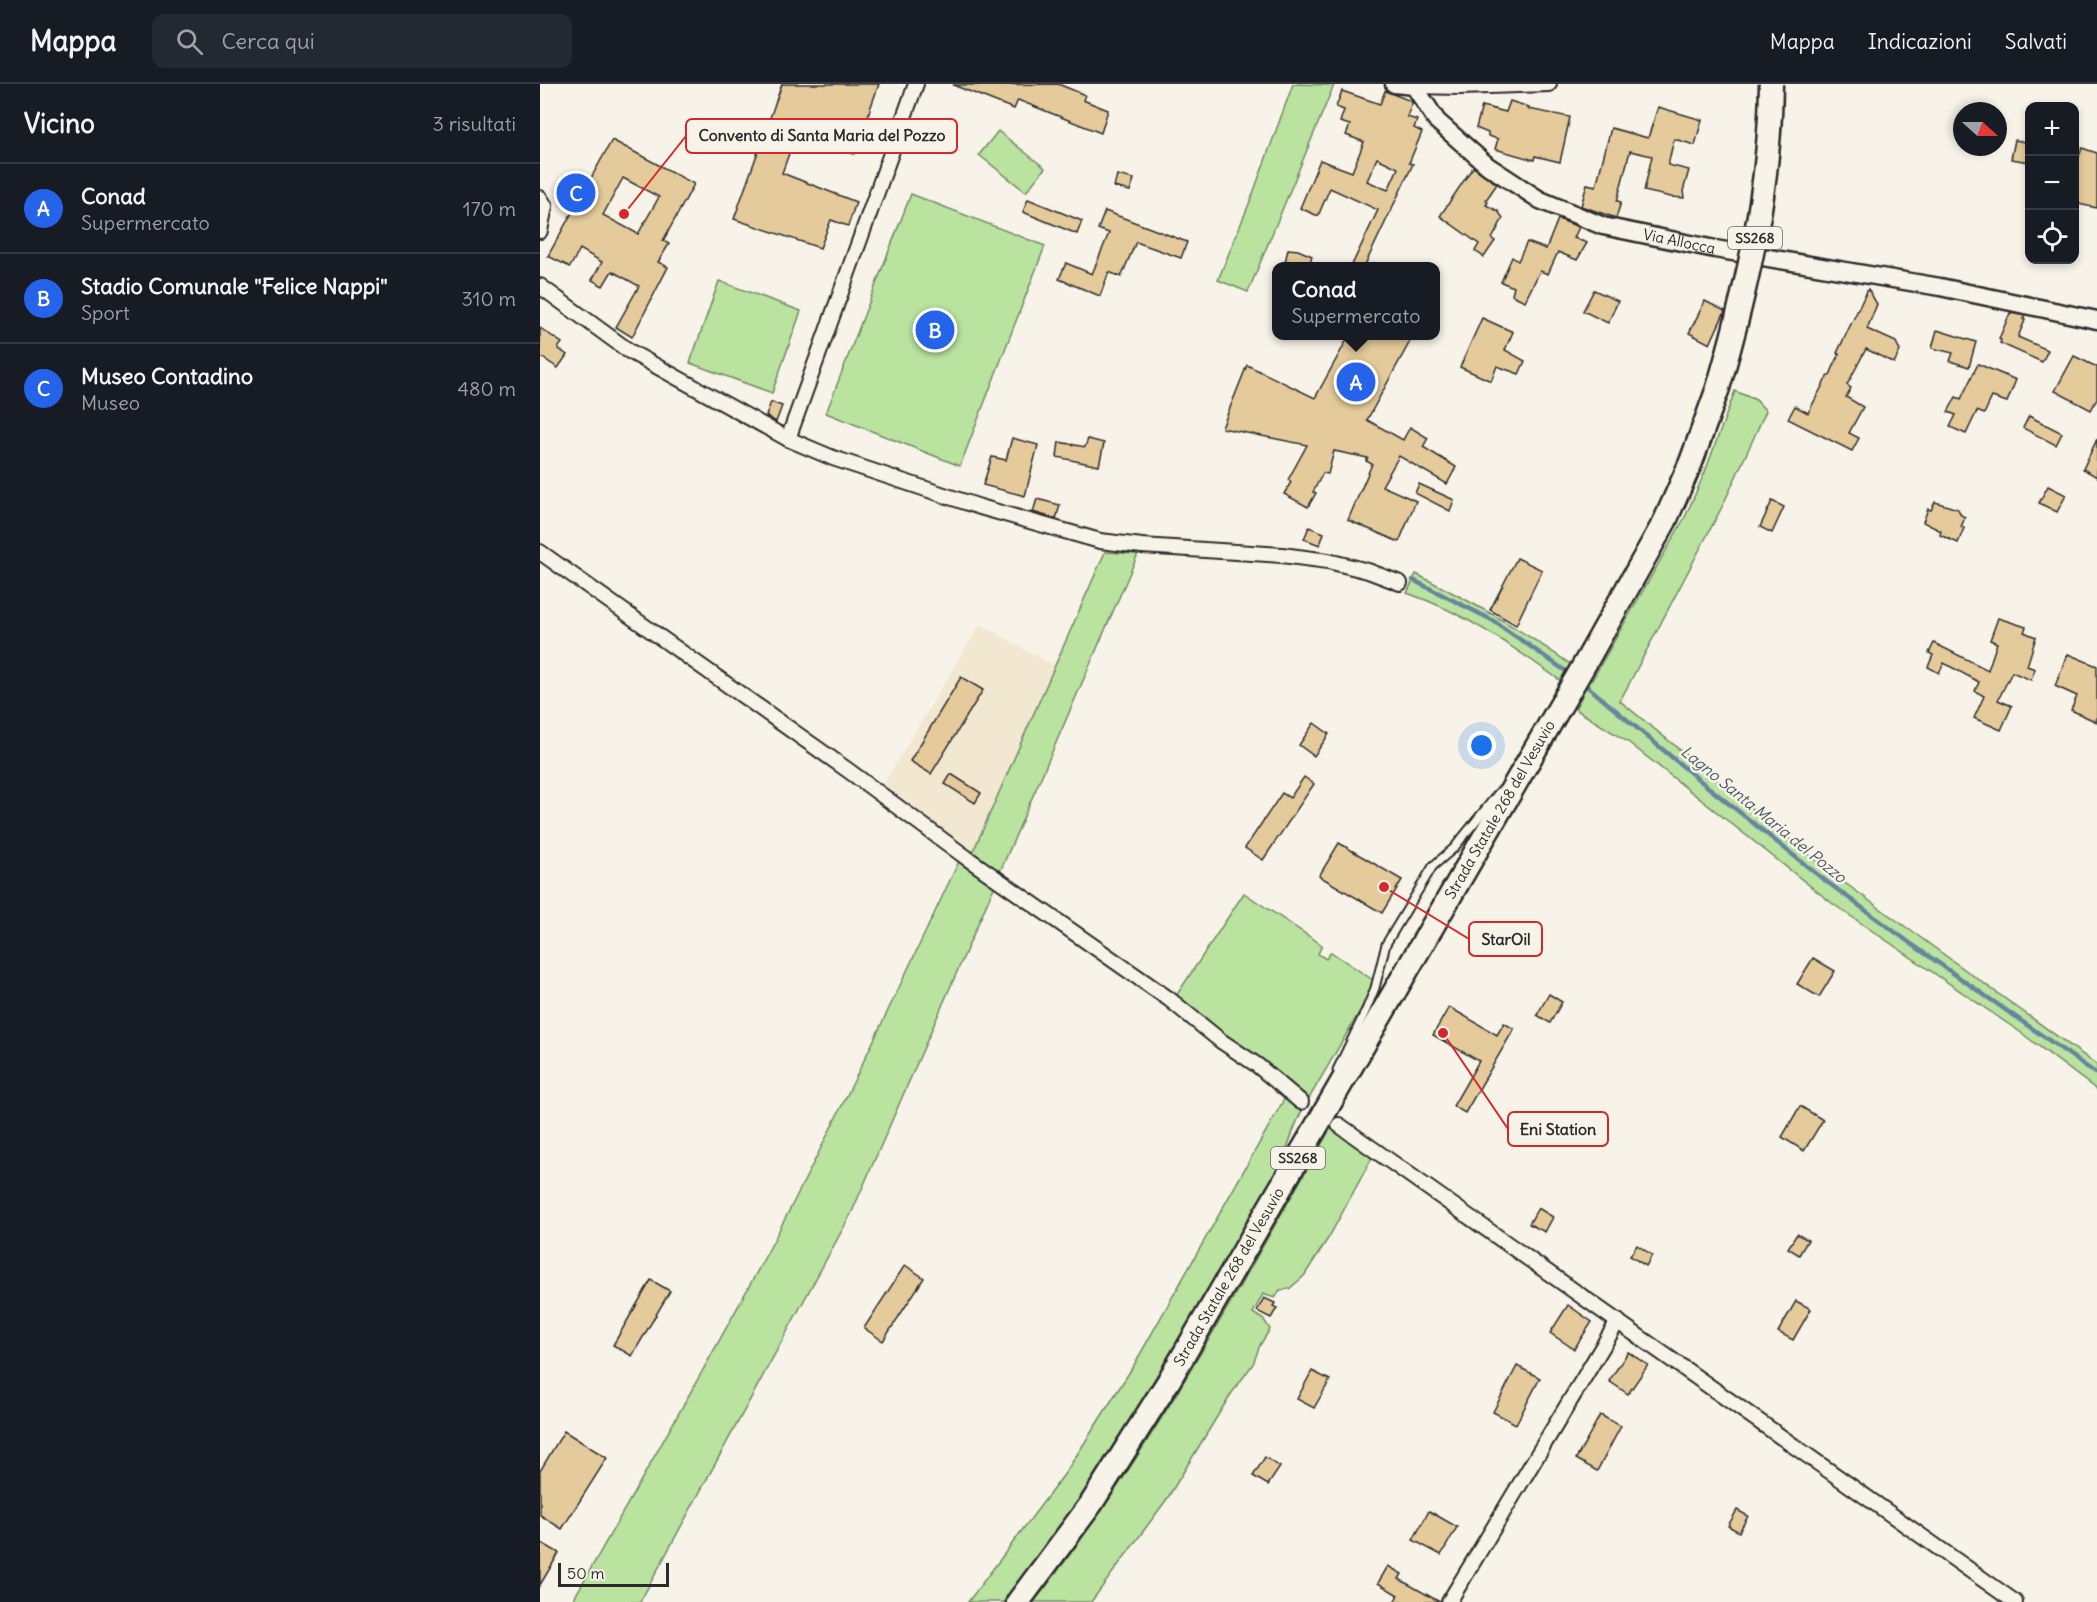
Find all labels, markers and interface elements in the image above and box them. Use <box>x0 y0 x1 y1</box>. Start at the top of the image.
search box <box>152 14 572 68</box>
text: Mappa <box>30 23 116 59</box>
icon: search <box>173 25 206 58</box>
text: Cerca qui <box>221 27 315 55</box>
text: Mappa <box>1770 28 1835 55</box>
text: Indicazioni <box>1868 28 1972 55</box>
text: Salvati <box>2005 28 2067 55</box>
north arrow <box>1953 102 2007 156</box>
map controls <box>2025 102 2079 264</box>
button: + <box>2025 102 2079 156</box>
text: Vicino <box>24 107 95 140</box>
text: 3 risultati <box>433 111 516 136</box>
callout: Convento di Santa Maria del Pozzo <box>686 119 957 153</box>
text: Convento di Santa Maria del Pozzo <box>698 125 946 145</box>
button: − <box>2025 156 2079 210</box>
pin: C <box>556 170 596 216</box>
text: Conad <box>81 182 146 210</box>
text: A <box>37 196 50 221</box>
text: 170 m <box>463 196 516 221</box>
text: Supermercato <box>81 210 210 235</box>
button: locate <box>2025 210 2079 264</box>
street label: Via Allocca <box>1641 224 1717 258</box>
road number: SS268 <box>1728 227 1782 249</box>
popup <box>1272 262 1440 340</box>
text: Stadio Comunale "Felice Nappi" <box>81 272 388 300</box>
text: Conad <box>1292 275 1356 303</box>
text: B <box>37 286 50 311</box>
text: 310 m <box>461 286 516 311</box>
text: Sport <box>81 300 130 325</box>
text: Supermercato <box>1292 303 1420 328</box>
pin: B <box>916 308 954 352</box>
pin: A <box>1336 360 1376 404</box>
text: Museo Contadino <box>81 362 253 390</box>
text: C <box>37 376 50 401</box>
text: 480 m <box>457 376 516 401</box>
text: Museo <box>81 390 140 415</box>
street label: Strada Statale 268 del Vesuvio <box>1440 717 1559 902</box>
your location <box>1467 731 1496 760</box>
water label: Lagno Santa Maria del Pozzo <box>1677 741 1851 887</box>
callout: StarOil <box>1469 922 1542 956</box>
text: StarOil <box>1481 929 1531 949</box>
callout: Eni Station <box>1508 1112 1608 1146</box>
text: Eni Station <box>1520 1119 1596 1139</box>
road number: SS268 <box>1271 1147 1325 1169</box>
street label: Strada Statale 268 del Vesuvio <box>1169 1184 1288 1369</box>
scale bar <box>558 1560 669 1588</box>
text: 50 m <box>567 1563 605 1583</box>

